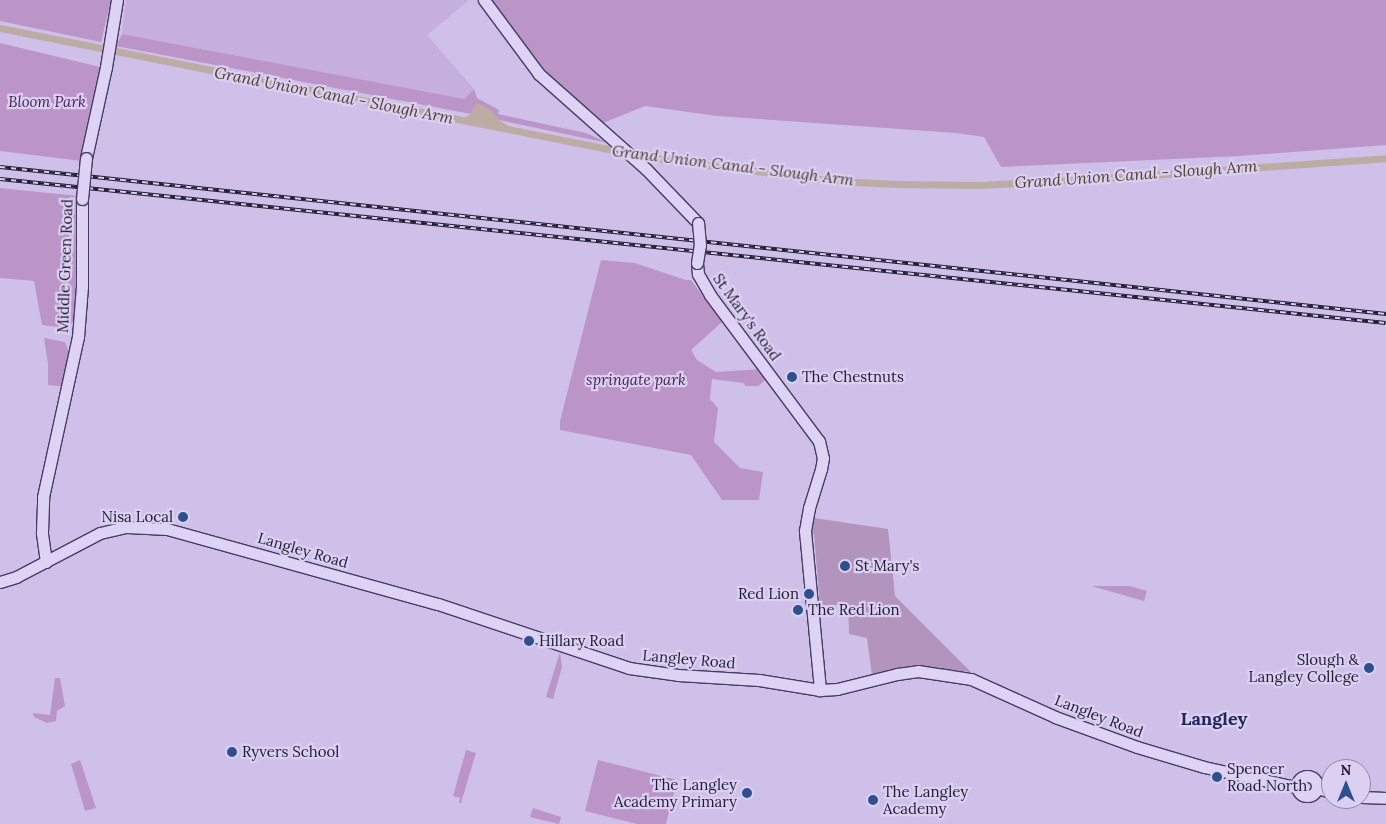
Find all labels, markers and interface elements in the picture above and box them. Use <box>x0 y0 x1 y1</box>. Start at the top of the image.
water label: Grand Union Canal - Slough Arm <box>213 62 455 128</box>
park label: Bloom Park <box>8 93 86 111</box>
water label: Grand Union Canal - Slough Arm <box>611 141 855 189</box>
water label: Grand Union Canal - Slough Arm <box>1014 156 1258 192</box>
street label: Middle Green Road <box>54 199 76 333</box>
street label: St Mary's Road <box>709 270 785 364</box>
place label: The Chestnuts <box>802 368 904 386</box>
park label: springate park <box>586 371 686 389</box>
marker: The Chestnuts <box>786 371 798 383</box>
place label: Nisa Local <box>102 508 173 526</box>
marker: Nisa Local <box>177 511 189 523</box>
street label: Langley Road <box>256 528 350 572</box>
place label: St Mary's <box>855 557 919 575</box>
marker: St Mary's <box>839 560 851 572</box>
place label: Red Lion <box>738 585 799 603</box>
marker: Red Lion <box>803 588 815 600</box>
place label: The Red Lion <box>808 601 900 619</box>
marker: The Red Lion <box>792 604 804 616</box>
place label: Hillary Road <box>539 632 624 650</box>
marker: Hillary Road <box>523 635 535 647</box>
street label: Langley Road <box>642 646 736 672</box>
place label: Slough & Langley College <box>1249 650 1359 685</box>
marker: Slough & Langley College <box>1363 662 1375 674</box>
street label: Langley Road <box>1052 691 1146 741</box>
district label: Langley <box>1181 708 1247 730</box>
place label: Ryvers School <box>242 743 339 761</box>
marker: Ryvers School <box>226 746 238 758</box>
place label: Spencer Road North <box>1227 759 1307 794</box>
north arrow <box>1321 759 1371 809</box>
text: N <box>1341 761 1351 779</box>
marker: Spencer Road North <box>1211 771 1223 783</box>
place label: The Langley Academy Primary <box>614 775 737 810</box>
place label: The Langley Academy <box>883 782 968 817</box>
marker: The Langley Academy Primary <box>741 787 753 799</box>
marker: The Langley Academy <box>867 794 879 806</box>

